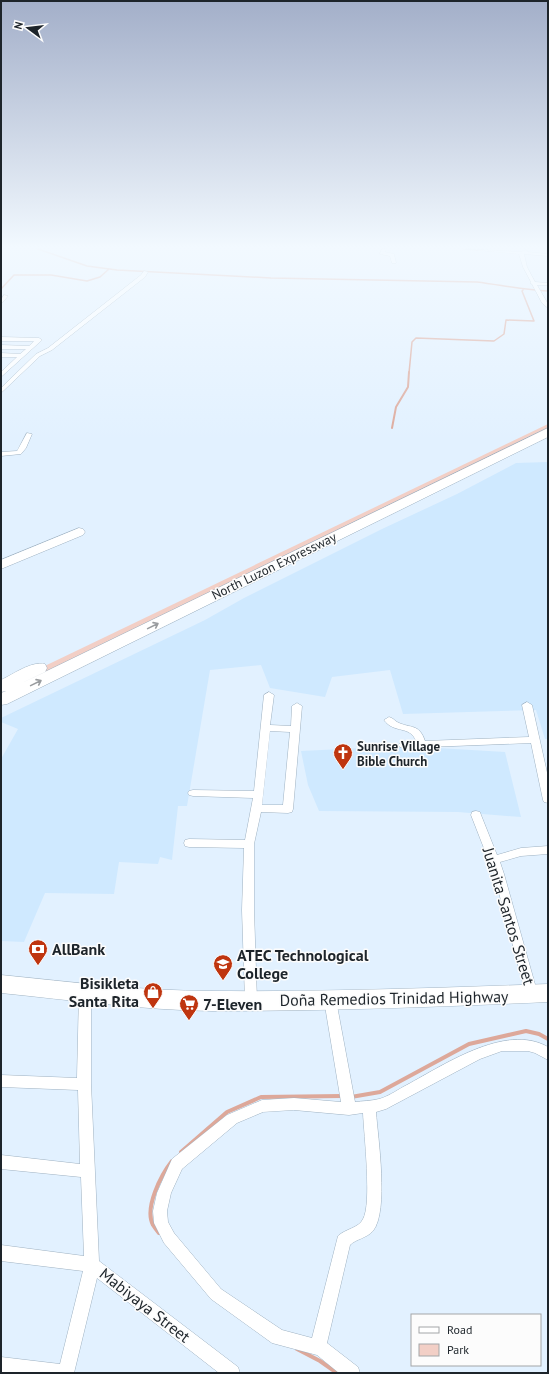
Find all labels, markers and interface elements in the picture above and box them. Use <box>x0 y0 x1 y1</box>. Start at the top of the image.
north arrow <box>8 8 48 48</box>
text: N <box>11 20 26 31</box>
street label: North Luzon Expressway <box>209 528 339 604</box>
one-way arrow <box>147 622 159 629</box>
one-way arrow <box>30 679 42 686</box>
place label: Sunrise Village Bible Church <box>357 738 440 770</box>
church icon: Sunrise Village Bible Church <box>332 742 354 770</box>
street label: Juanita Santos Street <box>478 844 540 988</box>
bank icon: AllBank <box>27 938 49 966</box>
place label: AllBank <box>52 939 105 959</box>
place label: ATEC Technological College <box>237 945 369 983</box>
school or university icon: ATEC Technological College <box>212 953 234 981</box>
place label: Bisikleta Santa Rita <box>69 973 139 1011</box>
shop icon: Bisikleta Santa Rita <box>142 981 164 1009</box>
street label: Doña Remedios Trinidad Highway <box>279 986 509 1010</box>
supermarket icon: 7-Eleven <box>178 993 200 1021</box>
place label: 7-Eleven <box>203 994 262 1014</box>
street label: Mabiyaya Street <box>96 1263 195 1347</box>
legend <box>411 1314 541 1366</box>
text: Road <box>447 1322 472 1337</box>
text: Park <box>447 1342 469 1357</box>

